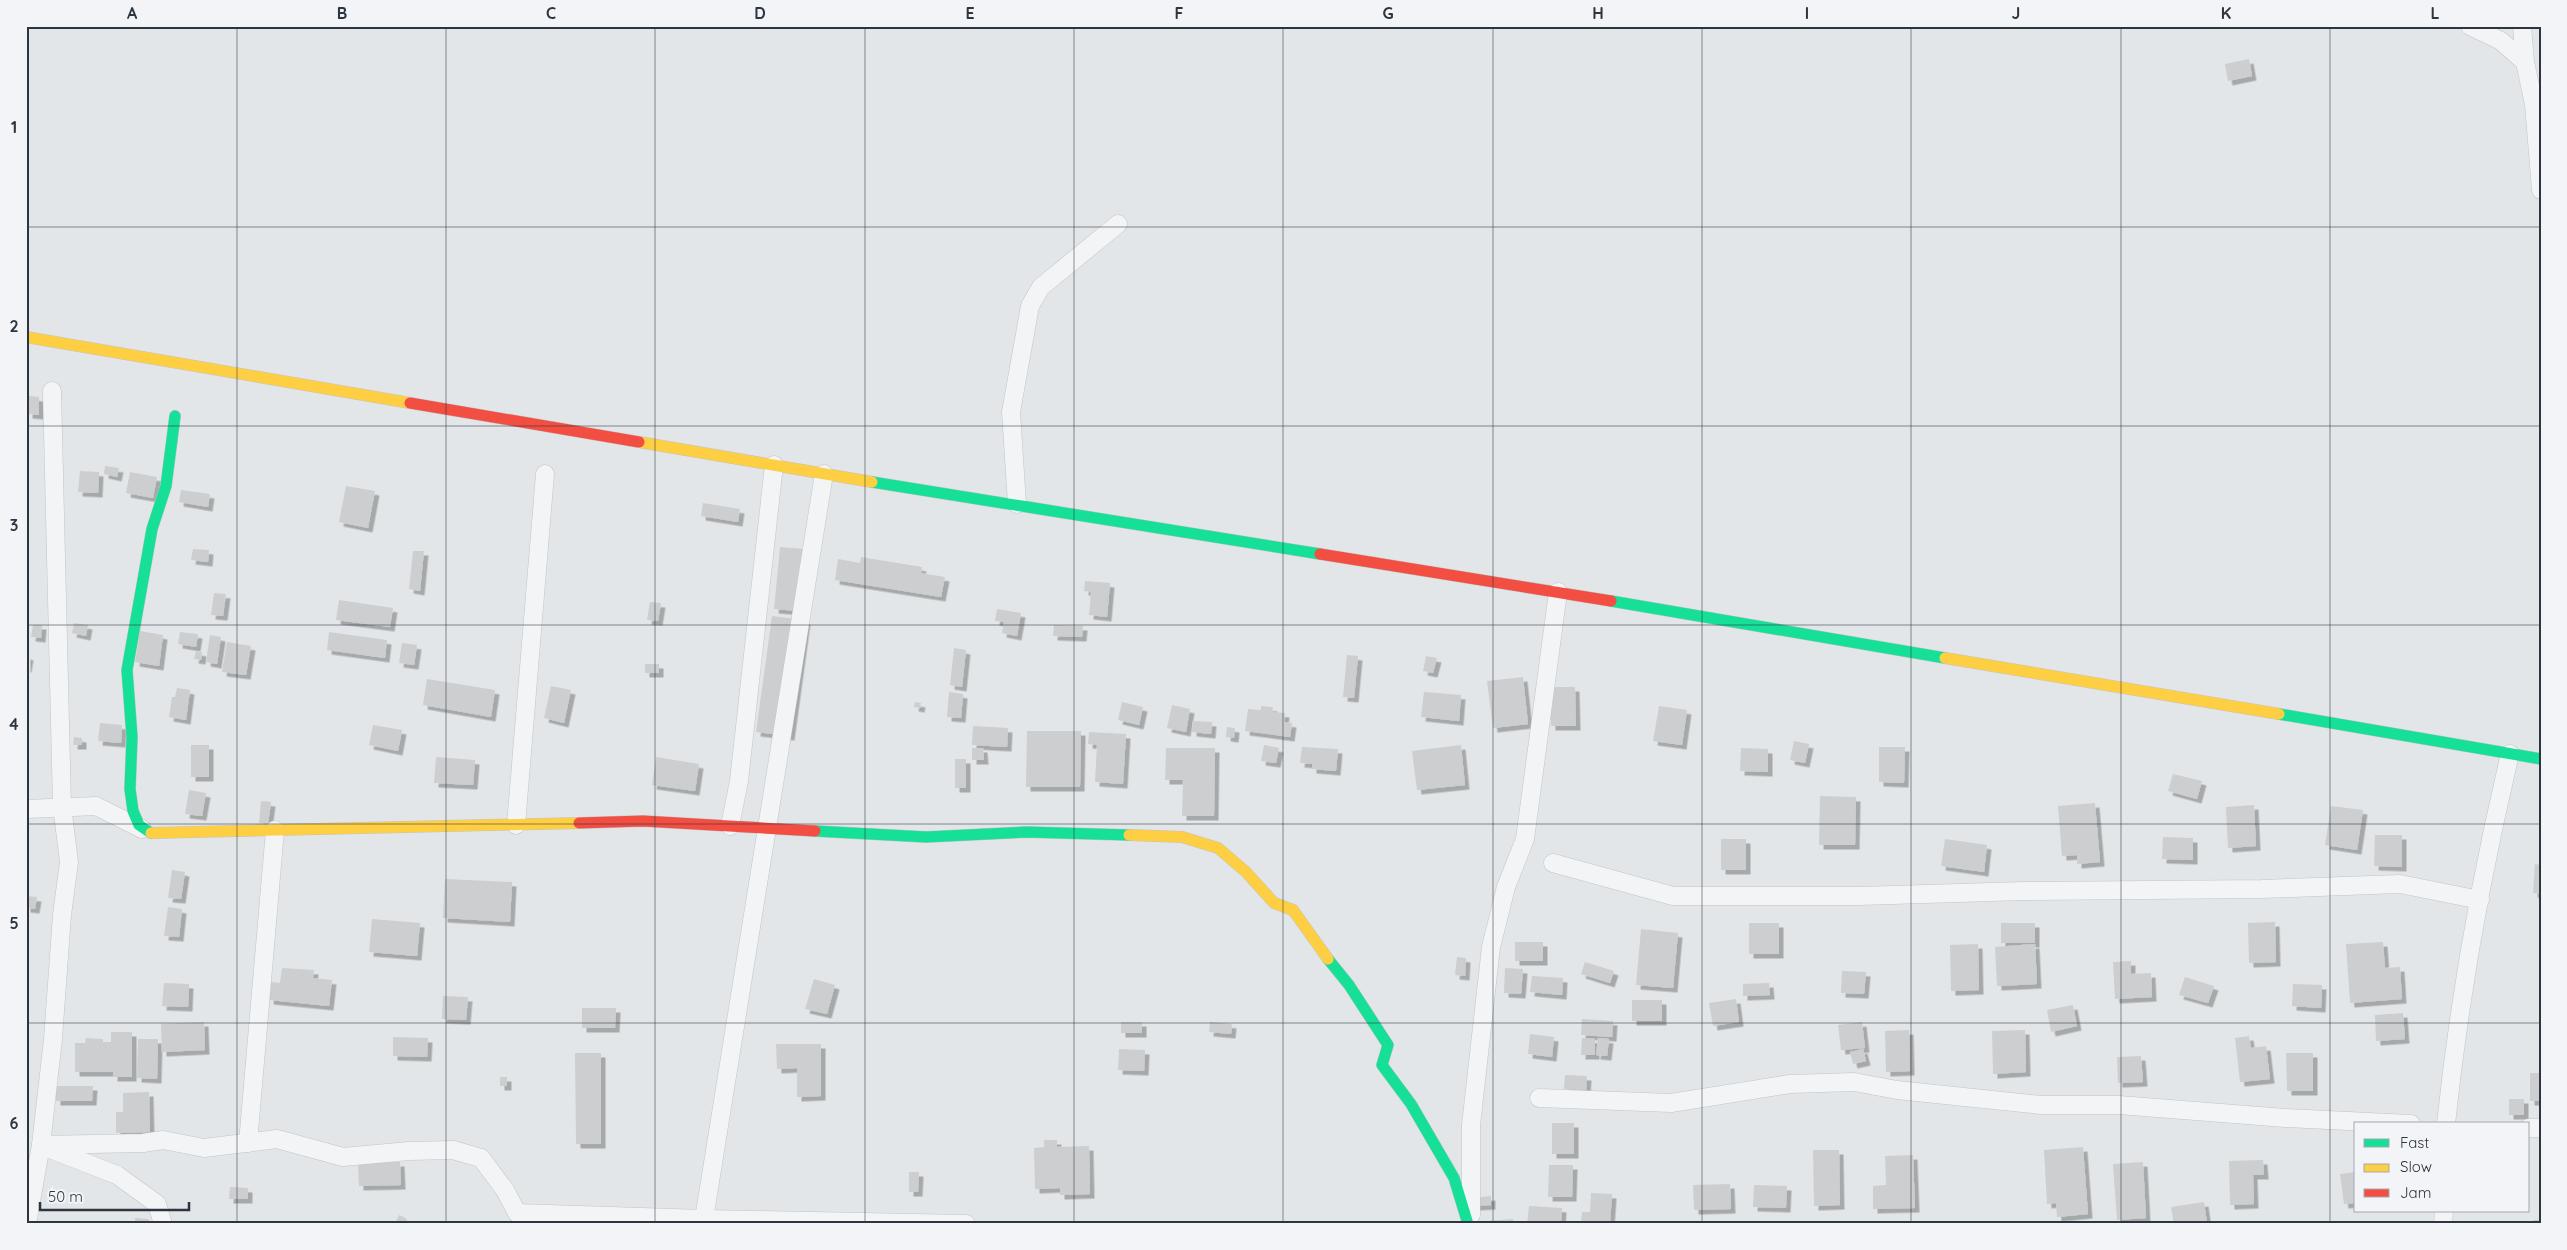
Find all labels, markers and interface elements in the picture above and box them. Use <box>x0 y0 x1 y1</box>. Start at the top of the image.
text: A <box>127 3 138 23</box>
text: B <box>337 3 347 23</box>
text: C <box>546 3 556 23</box>
text: D <box>754 3 766 23</box>
text: E <box>965 3 975 23</box>
text: F <box>1175 3 1184 23</box>
text: G <box>1382 3 1394 23</box>
text: H <box>1592 3 1604 23</box>
text: I <box>1805 3 1809 23</box>
text: J <box>2012 3 2020 23</box>
text: K <box>2221 3 2231 23</box>
text: L <box>2431 3 2440 23</box>
text: 1 <box>11 117 17 137</box>
text: 2 <box>9 316 19 336</box>
text: 3 <box>10 515 18 535</box>
text: 4 <box>9 714 19 734</box>
text: 5 <box>9 913 19 933</box>
text: 6 <box>10 1113 19 1133</box>
legend <box>2354 1122 2530 1212</box>
text: Fast <box>2400 1133 2429 1152</box>
text: Slow <box>2400 1157 2432 1176</box>
scale bar <box>40 1180 189 1212</box>
text: Jam <box>2400 1183 2431 1202</box>
text: 50 m <box>48 1187 83 1206</box>

